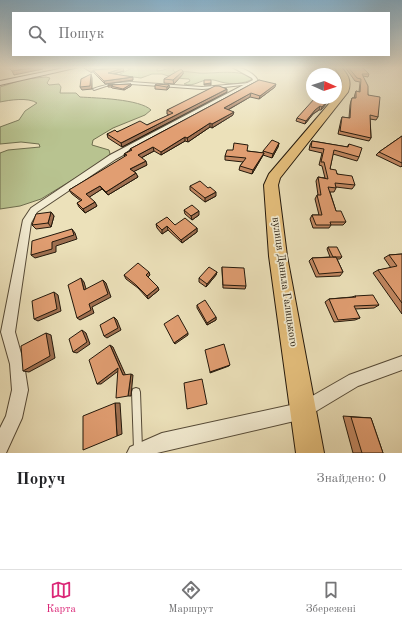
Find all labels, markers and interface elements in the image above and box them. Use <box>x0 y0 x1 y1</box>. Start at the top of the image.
search box <box>12 12 390 56</box>
icon: search <box>26 23 48 45</box>
text: Пошук <box>58 27 104 42</box>
north arrow <box>306 68 342 104</box>
street label: вулиця Данила Галицького <box>269 216 299 348</box>
text: Поруч <box>16 471 65 488</box>
text: Знайдено: 0 <box>317 472 386 485</box>
tab: Карта <box>46 579 76 617</box>
tab: Маршрут <box>168 579 213 617</box>
tab: Збережені <box>306 579 356 617</box>

